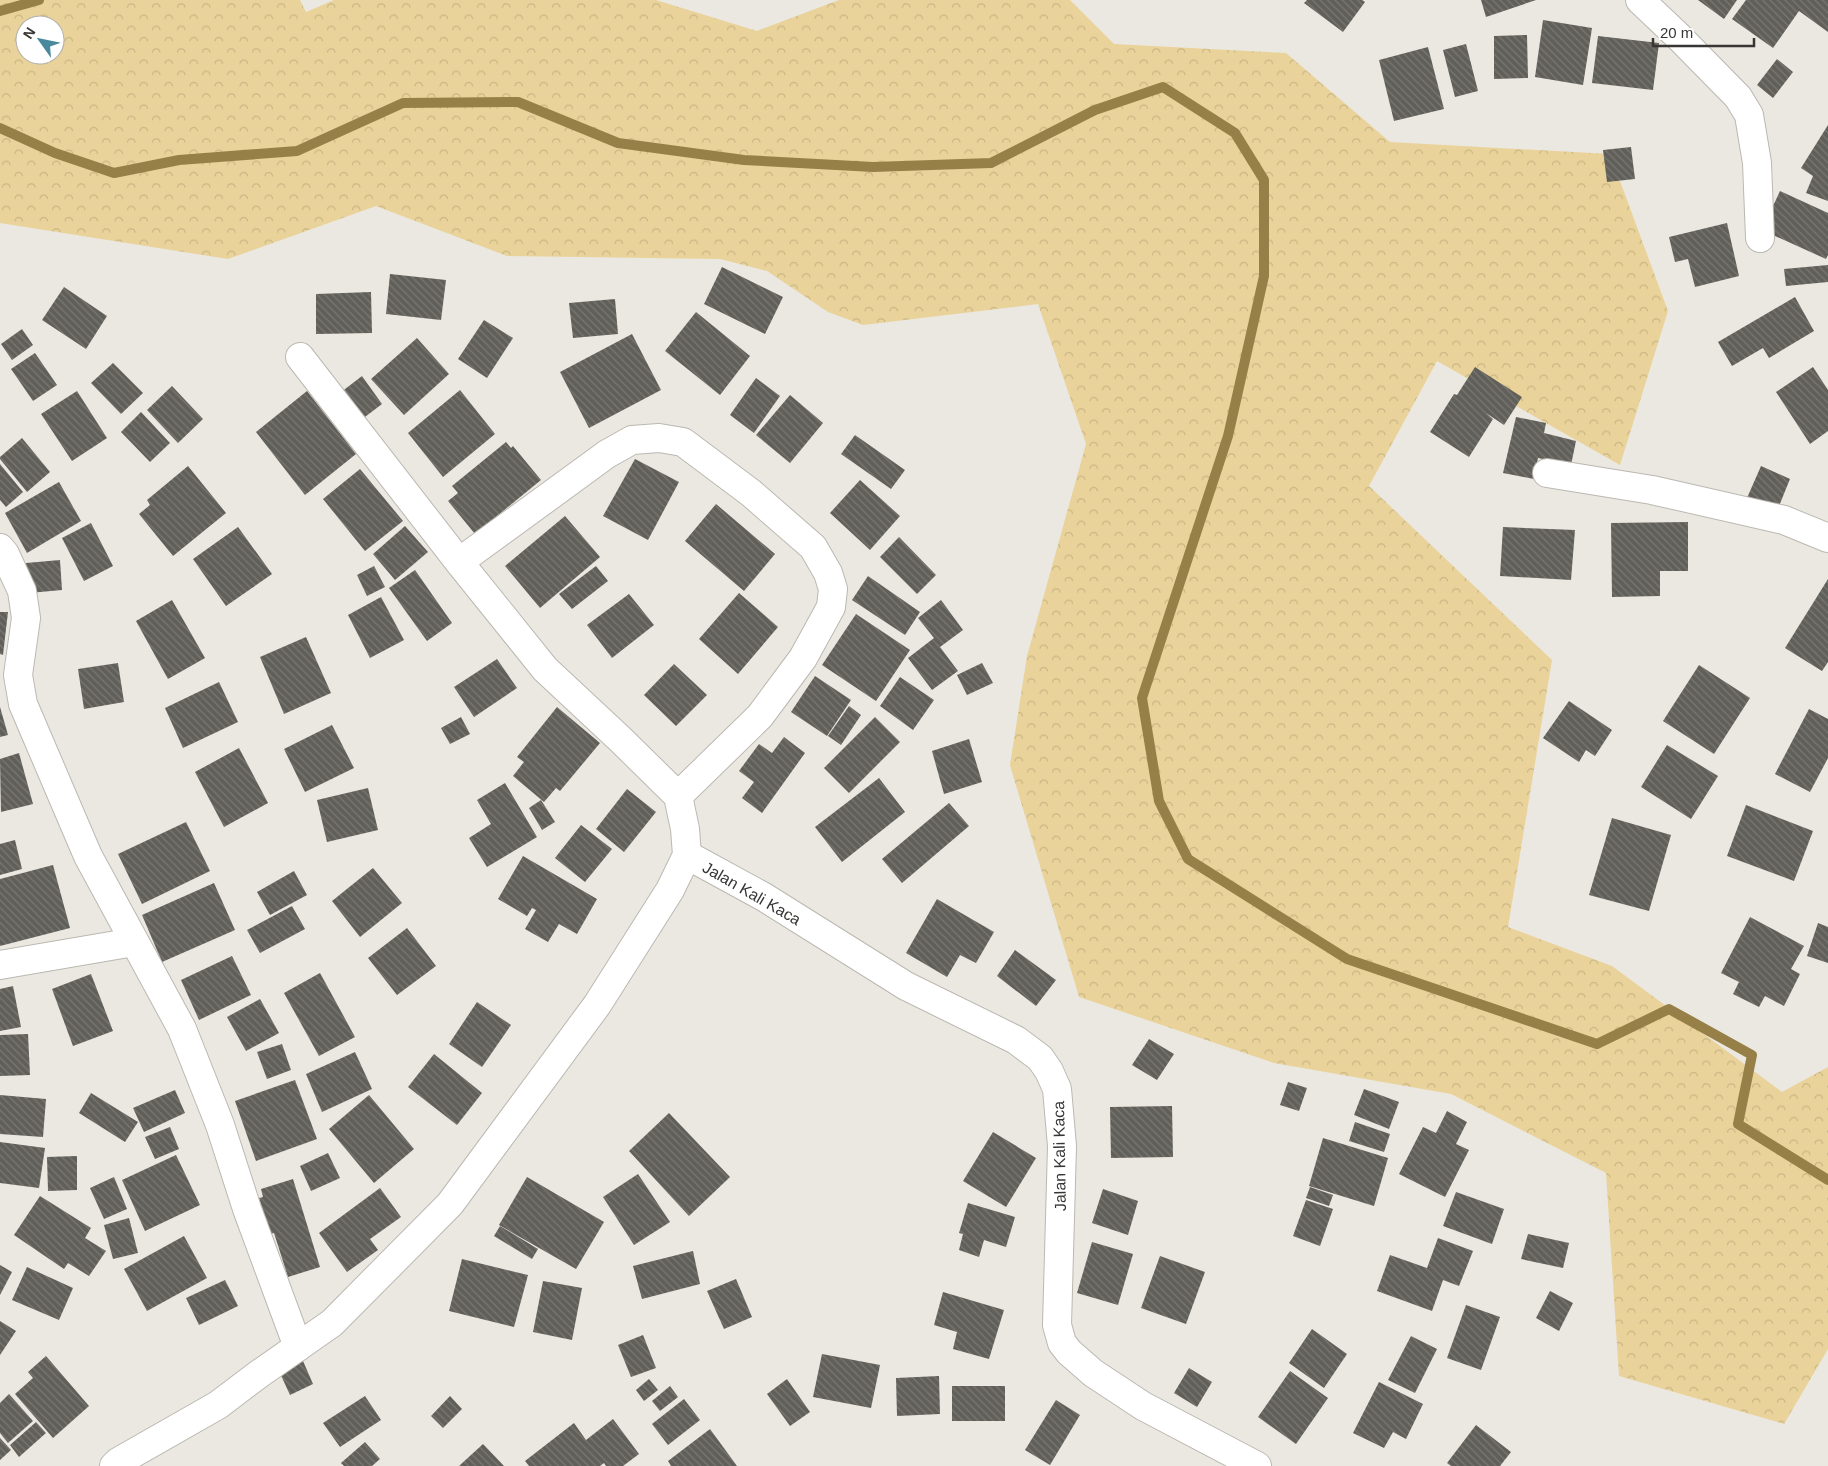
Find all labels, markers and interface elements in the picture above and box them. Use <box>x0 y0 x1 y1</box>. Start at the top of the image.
north arrow <box>15 15 65 65</box>
scale bar <box>1653 15 1754 47</box>
text: N <box>20 24 39 42</box>
text: 20 m <box>1660 24 1693 41</box>
street label: Jalan Kali Kaca <box>700 858 804 928</box>
street label: Jalan Kali Kaca <box>1050 1101 1069 1211</box>

